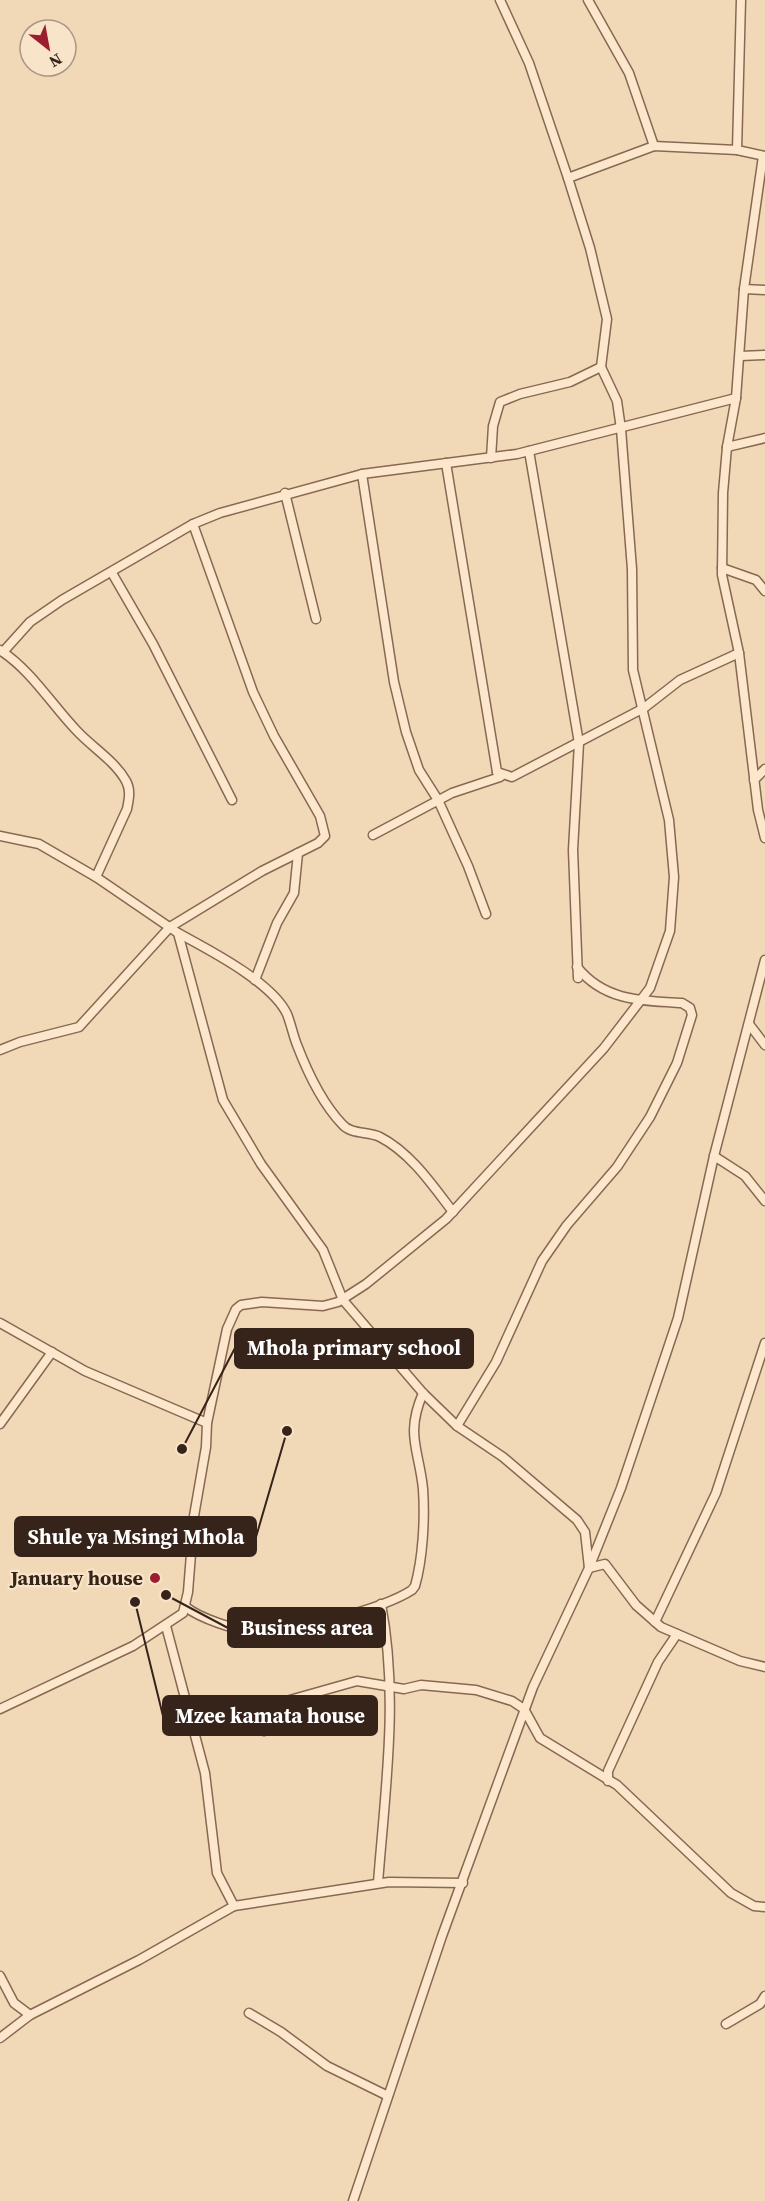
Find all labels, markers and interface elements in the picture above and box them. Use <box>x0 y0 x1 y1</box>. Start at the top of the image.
north arrow <box>18 18 78 78</box>
text: N <box>45 48 66 73</box>
callout: Mhola primary school <box>235 1329 473 1368</box>
text: Mhola primary school <box>247 1333 461 1362</box>
callout: Shule ya Msingi Mhola <box>15 1517 256 1556</box>
text: Shule ya Msingi Mhola <box>28 1522 245 1551</box>
place label: January house <box>9 1564 143 1592</box>
marker: January house <box>148 1571 162 1585</box>
callout: Business area <box>228 1608 385 1647</box>
text: Business area <box>241 1613 374 1642</box>
callout: Mzee kamata house <box>163 1696 377 1735</box>
text: Mzee kamata house <box>175 1701 365 1730</box>

